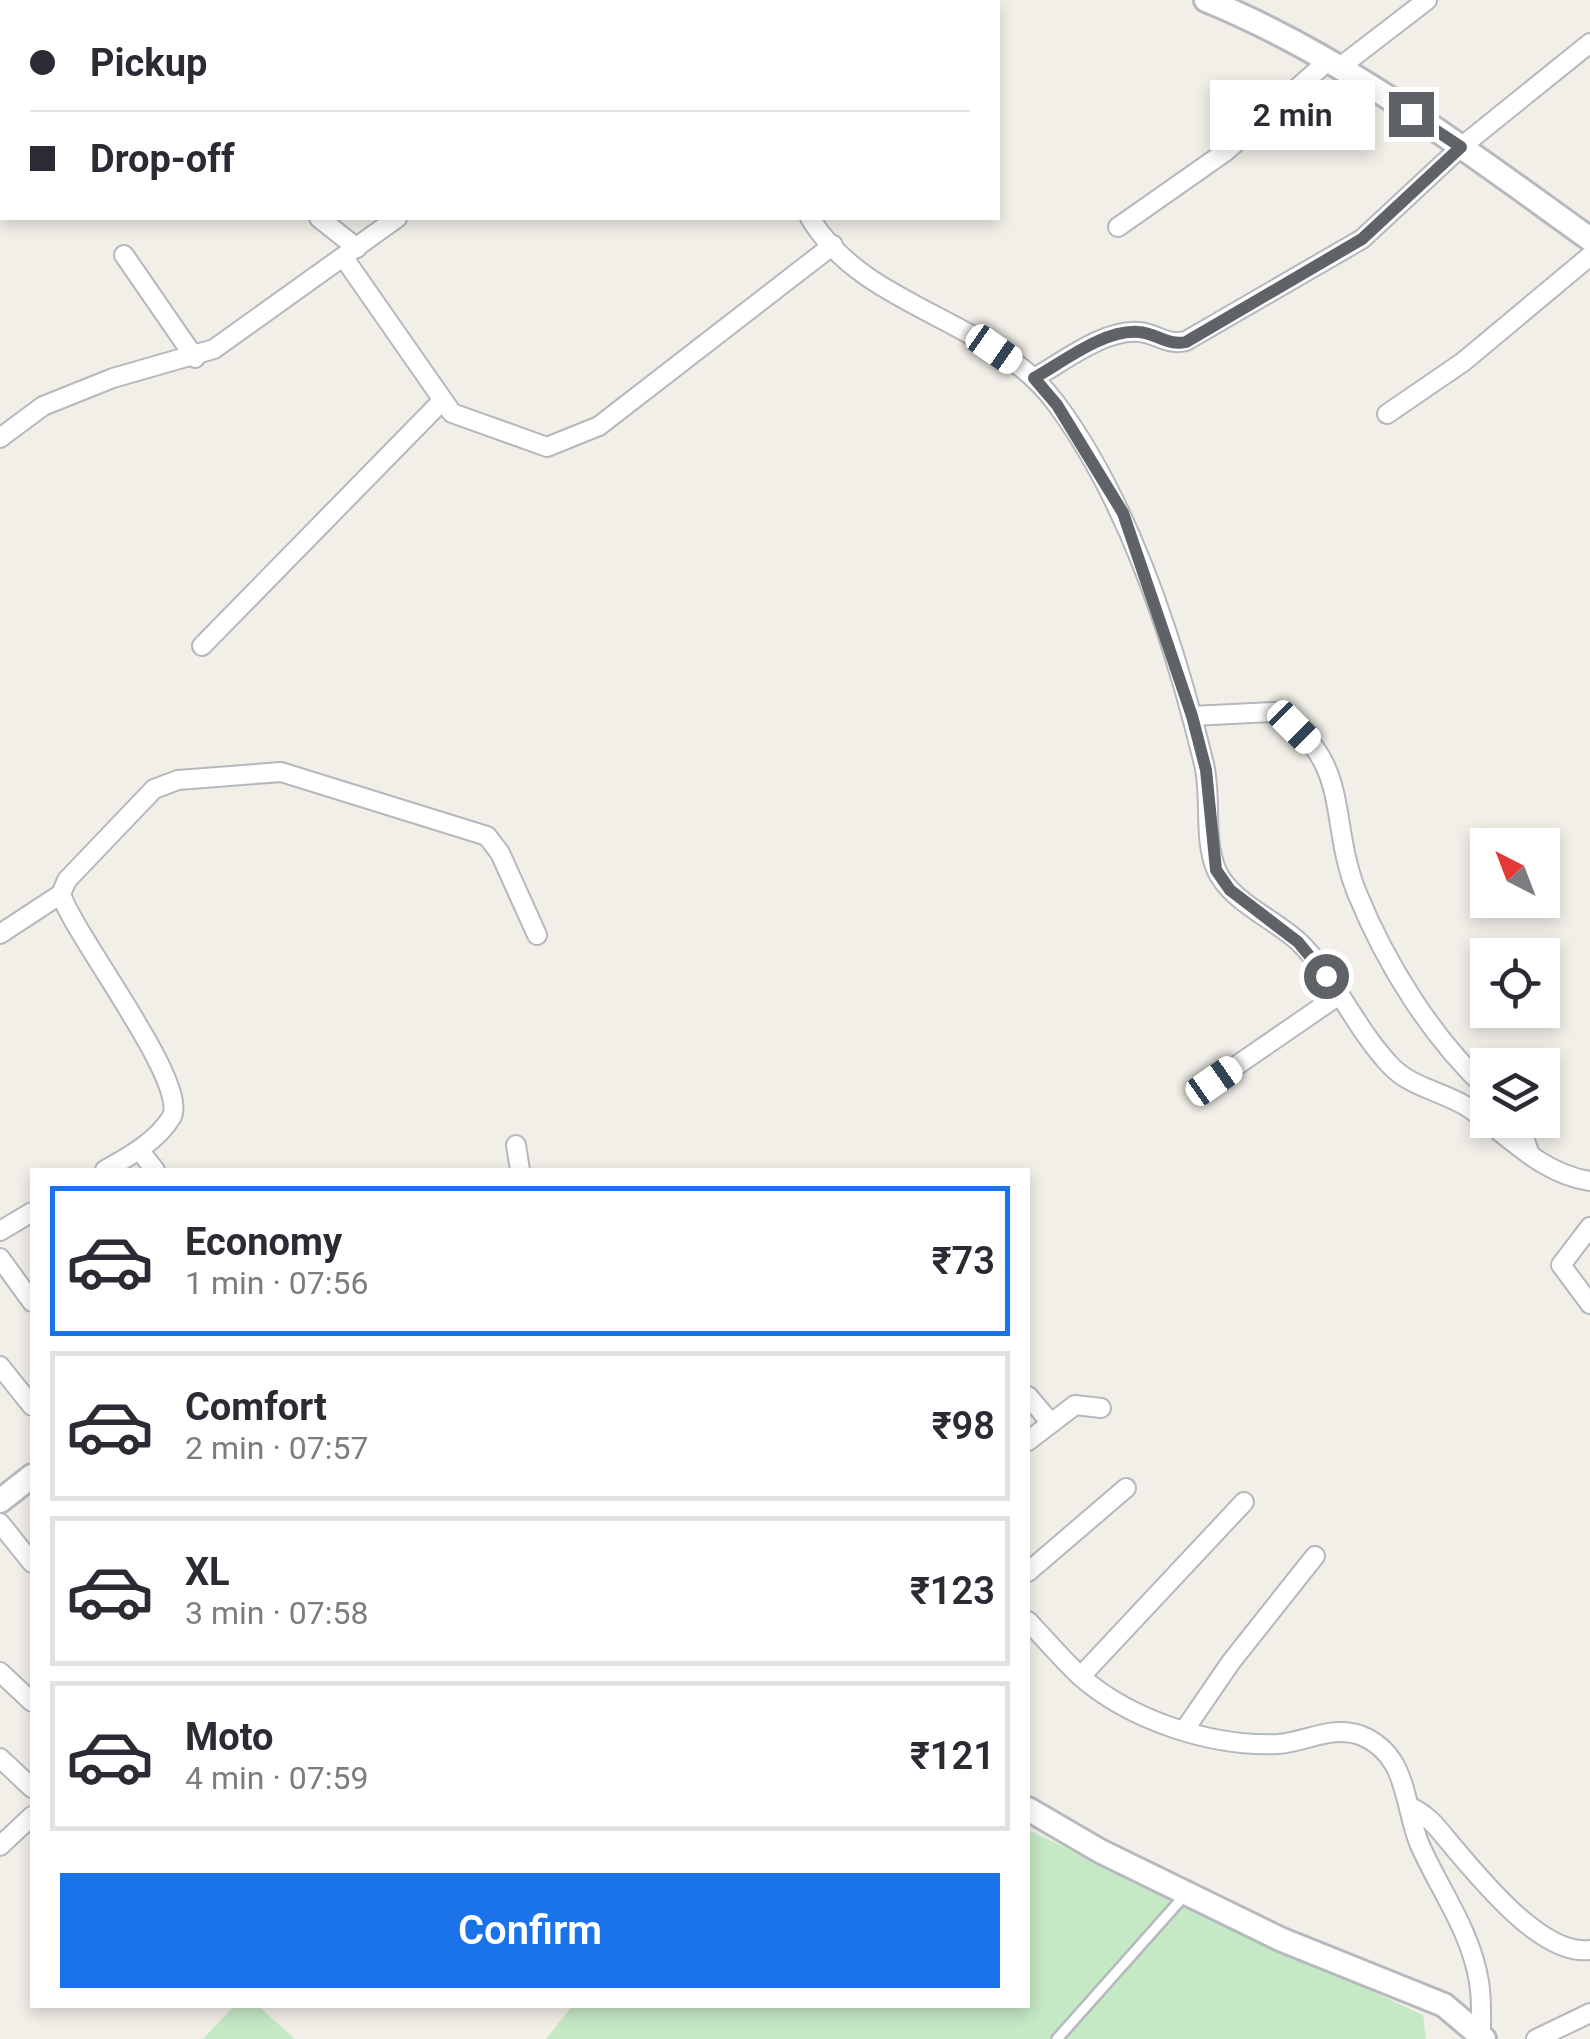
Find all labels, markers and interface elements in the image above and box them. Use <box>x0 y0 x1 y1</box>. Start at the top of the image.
text: Pickup <box>90 41 207 85</box>
callout: 2 min <box>1211 79 1376 149</box>
route end <box>1389 92 1434 137</box>
text: 2 min <box>1252 96 1333 134</box>
text: Drop-off <box>90 137 235 181</box>
car <box>961 320 1027 378</box>
car <box>1262 695 1326 759</box>
north arrow <box>1470 828 1560 918</box>
map controls <box>1470 828 1560 1138</box>
button: locate <box>1470 938 1560 1028</box>
route start <box>1304 954 1349 999</box>
button: layers <box>1470 1048 1560 1138</box>
car <box>1181 1052 1247 1110</box>
icon: car <box>65 1216 155 1306</box>
text: Economy <box>185 1220 342 1264</box>
text: ₹73 <box>932 1239 995 1283</box>
text: 1 min · 07:56 <box>185 1264 368 1302</box>
icon: car <box>65 1381 155 1471</box>
text: Comfort <box>185 1385 327 1429</box>
text: ₹98 <box>932 1404 995 1448</box>
text: 2 min · 07:57 <box>185 1429 368 1467</box>
icon: car <box>65 1546 155 1636</box>
text: XL <box>185 1550 230 1594</box>
text: ₹123 <box>910 1569 995 1613</box>
text: 3 min · 07:58 <box>185 1594 368 1632</box>
icon: car <box>65 1711 155 1801</box>
text: Moto <box>185 1715 274 1759</box>
text: ₹121 <box>910 1734 995 1778</box>
text: 4 min · 07:59 <box>185 1759 368 1797</box>
button: Confirm <box>60 1873 1000 1988</box>

